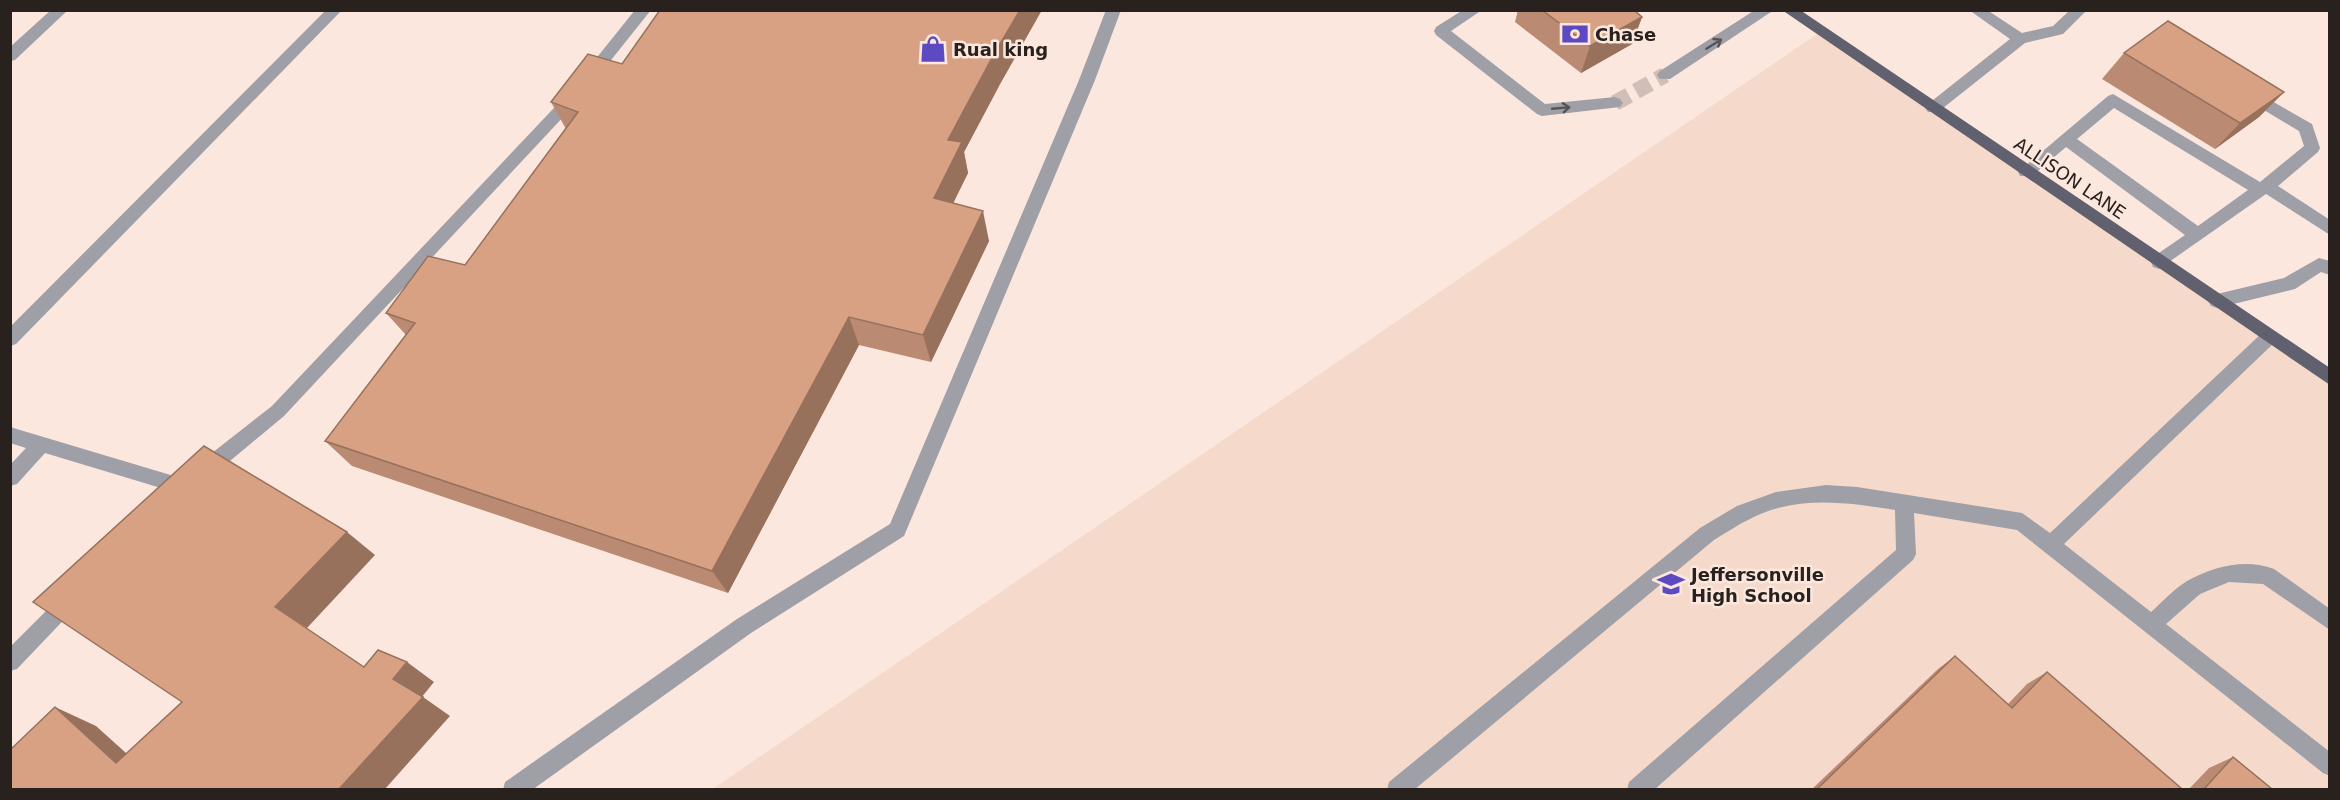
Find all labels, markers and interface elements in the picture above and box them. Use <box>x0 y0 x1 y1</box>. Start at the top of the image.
bank icon: Chase <box>1560 19 1590 49</box>
place label: Chase <box>1595 24 1656 45</box>
shop icon: Rual king <box>918 34 948 64</box>
one-way arrow <box>1705 37 1722 49</box>
place label: Rual king <box>953 39 1048 60</box>
one-way arrow <box>1550 102 1570 113</box>
street label: ALLISON LANE <box>2010 133 2130 223</box>
place label: Jeffersonville High School <box>1689 564 1824 606</box>
school or university icon: Jeffersonville High School <box>1656 569 1686 599</box>

